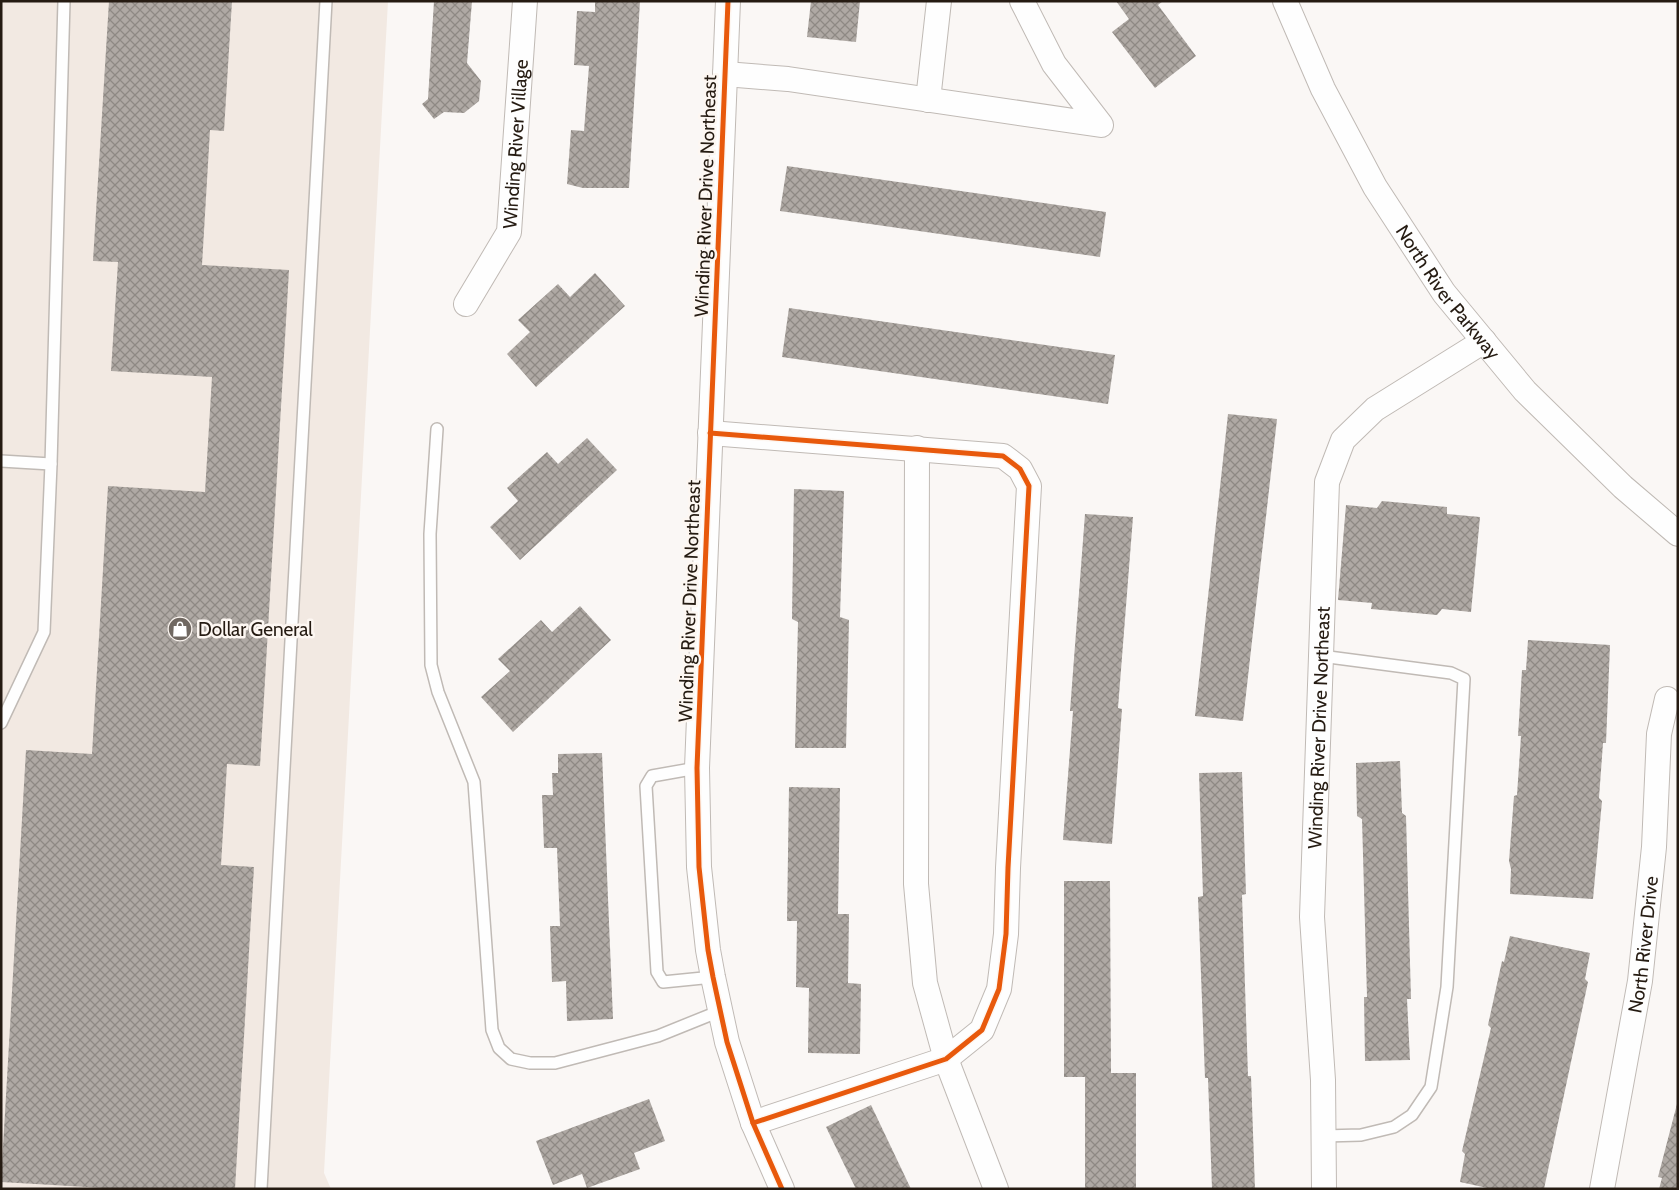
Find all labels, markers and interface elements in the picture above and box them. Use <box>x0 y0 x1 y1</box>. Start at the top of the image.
street label: Winding River Village <box>498 58 533 230</box>
street label: Winding River Drive Northeast <box>690 74 721 317</box>
street label: North River Parkway <box>1391 221 1505 365</box>
street label: Winding River Drive Northeast <box>674 479 705 722</box>
street label: Winding River Drive Northeast <box>1303 605 1335 849</box>
shop icon: Dollar General <box>167 616 193 642</box>
place label: Dollar General <box>198 618 313 641</box>
street label: North River Drive <box>1623 875 1663 1015</box>

